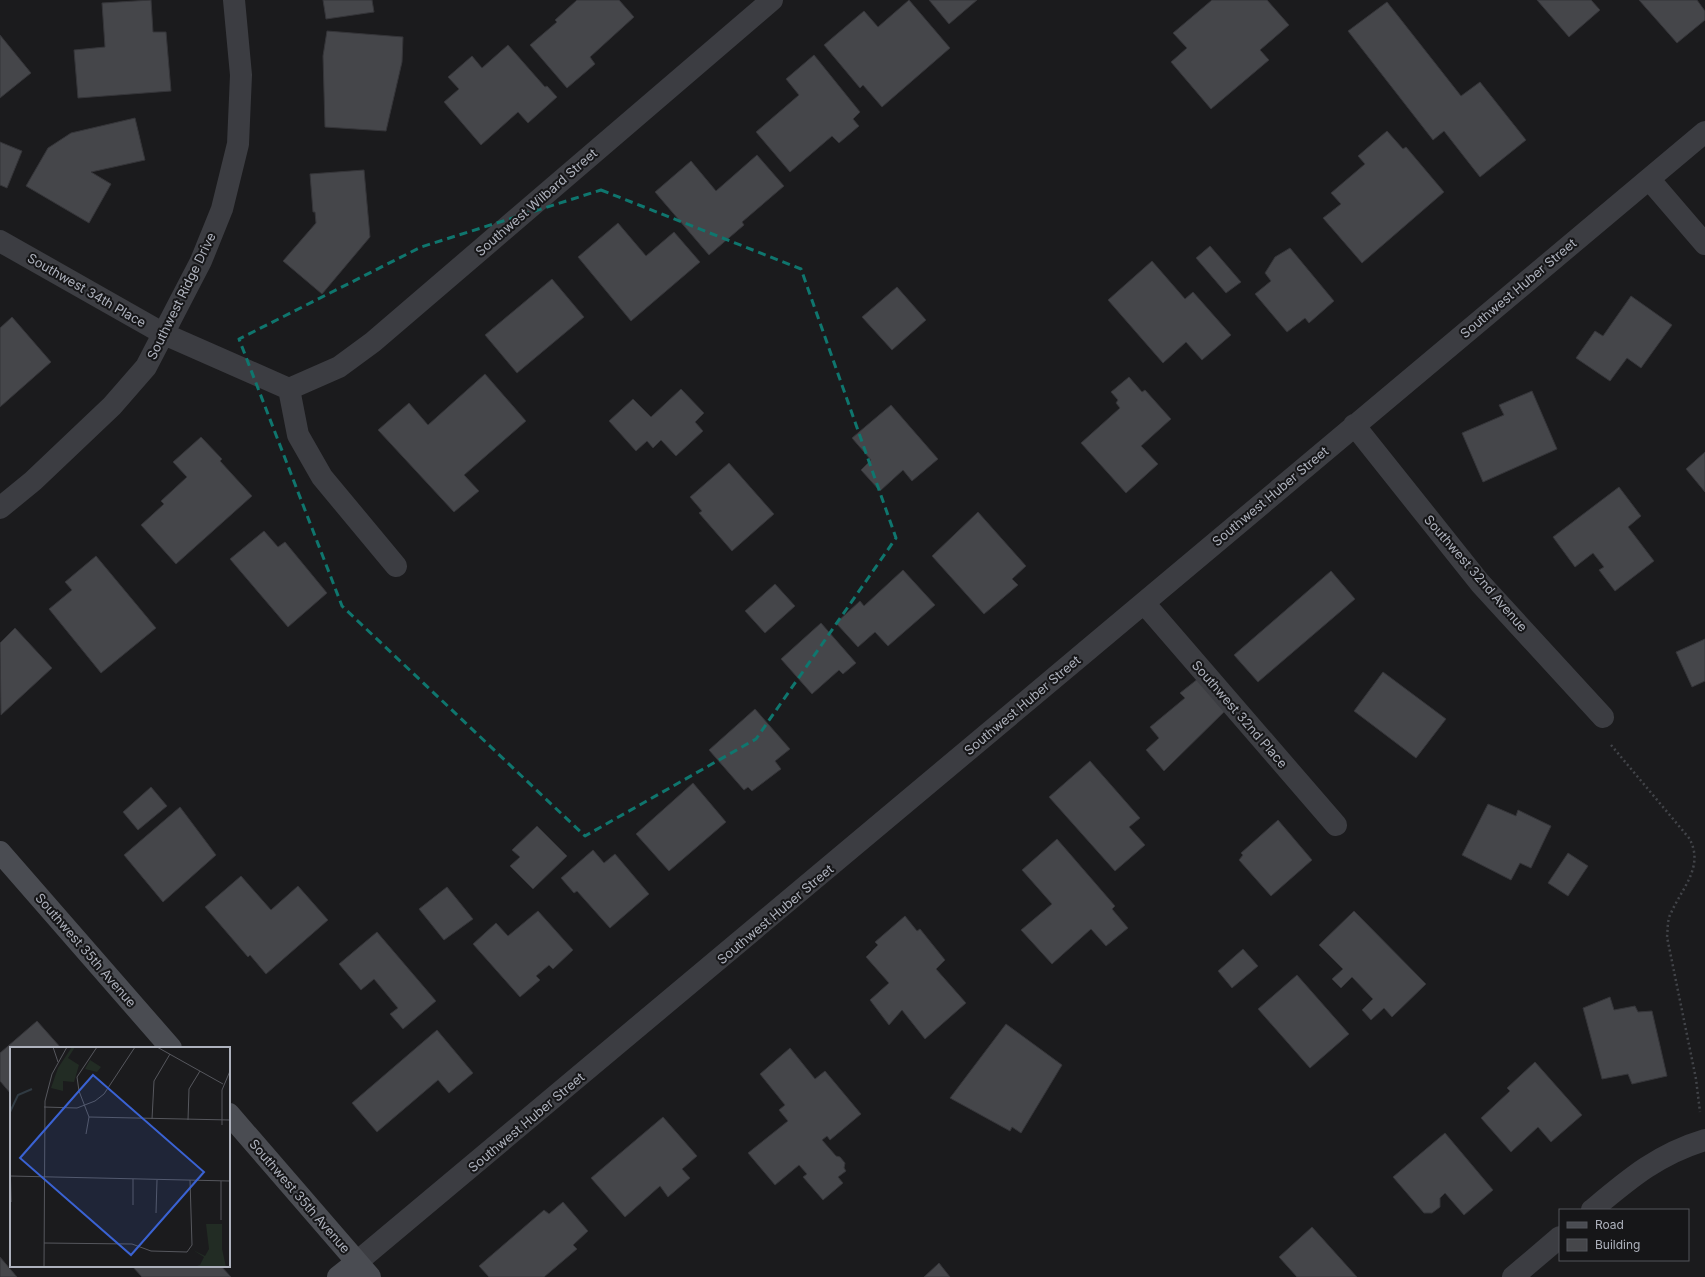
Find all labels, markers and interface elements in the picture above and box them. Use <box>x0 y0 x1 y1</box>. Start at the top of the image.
street label: Southwest Wilbard Street <box>472 145 600 259</box>
street label: Southwest Ridge Drive <box>143 230 219 362</box>
street label: Southwest Huber Street <box>1457 235 1579 341</box>
street label: Southwest 34th Place <box>25 249 149 331</box>
street label: Southwest Huber Street <box>1209 443 1331 549</box>
street label: Southwest 32nd Avenue <box>1421 511 1531 635</box>
street label: Southwest Huber Street <box>961 652 1083 758</box>
street label: Southwest 32nd Place <box>1189 657 1291 771</box>
street label: Southwest Huber Street <box>714 861 836 967</box>
street label: Southwest 35th Avenue <box>32 890 140 1010</box>
inset map <box>10 1047 230 1267</box>
street label: Southwest Huber Street <box>465 1069 587 1175</box>
street label: Southwest 35th Avenue <box>246 1136 354 1256</box>
legend <box>1559 1209 1689 1261</box>
text: Road <box>1595 1217 1624 1232</box>
text: Building <box>1595 1237 1640 1252</box>

